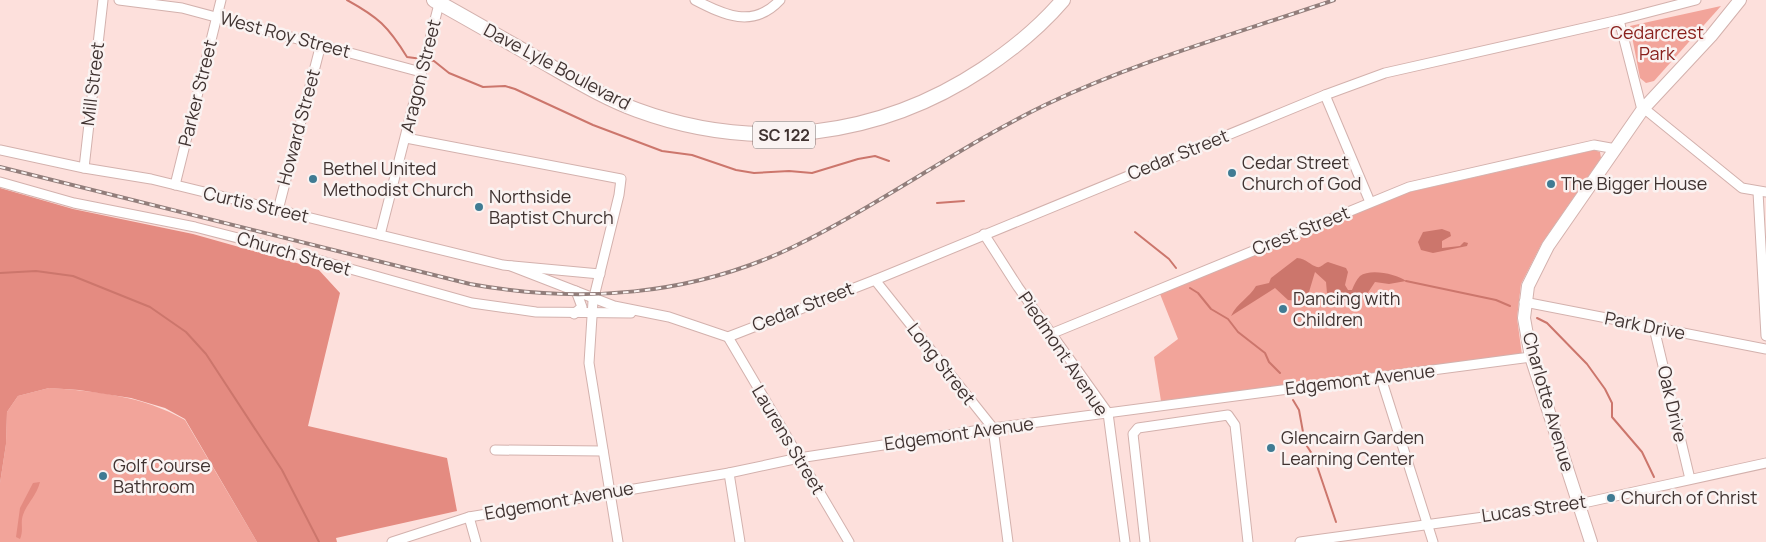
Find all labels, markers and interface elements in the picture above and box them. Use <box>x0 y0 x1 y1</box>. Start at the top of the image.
street label: West Roy Street <box>217 5 353 63</box>
street label: Aragon Street <box>394 17 446 135</box>
street label: Dave Lyle Boulevard <box>480 17 635 115</box>
park label: Cedarcrest Park <box>1610 20 1704 65</box>
street label: Parker Street <box>172 37 222 149</box>
street label: Mill Street <box>75 41 109 127</box>
street label: Howard Street <box>271 66 325 187</box>
road number: SC 122 <box>753 122 815 148</box>
street label: Cedar Street <box>1124 123 1232 185</box>
place label: Cedar Street Church of God <box>1242 150 1361 195</box>
place label: Bethel United Methodist Church <box>323 156 474 201</box>
marker: Cedar Street Church of God <box>1226 167 1238 179</box>
place label: The Bigger House <box>1561 171 1707 195</box>
marker: Bethel United Methodist Church <box>307 173 319 185</box>
marker: The Bigger House <box>1545 178 1557 190</box>
street label: Curtis Street <box>201 180 311 228</box>
place label: Northside Baptist Church <box>489 184 614 229</box>
street label: Crest Street <box>1248 200 1353 260</box>
marker: Northside Baptist Church <box>473 201 485 213</box>
street label: Church Street <box>234 225 354 281</box>
street label: Cedar Street <box>748 276 857 336</box>
place label: Dancing with Children <box>1293 286 1400 331</box>
street label: Piedmont Avenue <box>1013 287 1114 420</box>
marker: Dancing with Children <box>1277 303 1289 315</box>
street label: Park Drive <box>1603 305 1688 345</box>
street label: Long Street <box>902 318 981 409</box>
street label: Charlotte Avenue <box>1518 329 1580 474</box>
street label: Edgemont Avenue <box>1284 358 1436 400</box>
street label: Oak Drive <box>1653 363 1693 444</box>
street label: Laurens Street <box>747 381 831 498</box>
street label: Edgemont Avenue <box>883 411 1035 455</box>
place label: Glencairn Garden Learning Center <box>1281 425 1424 470</box>
marker: Glencairn Garden Learning Center <box>1265 442 1277 454</box>
place label: Golf Course Bathroom <box>113 453 211 498</box>
marker: Golf Course Bathroom <box>97 470 109 482</box>
street label: Edgemont Avenue <box>482 475 635 525</box>
place label: Church of Christ <box>1621 485 1757 509</box>
street label: Lucas Street <box>1480 489 1588 527</box>
marker: Church of Christ <box>1605 492 1617 504</box>

